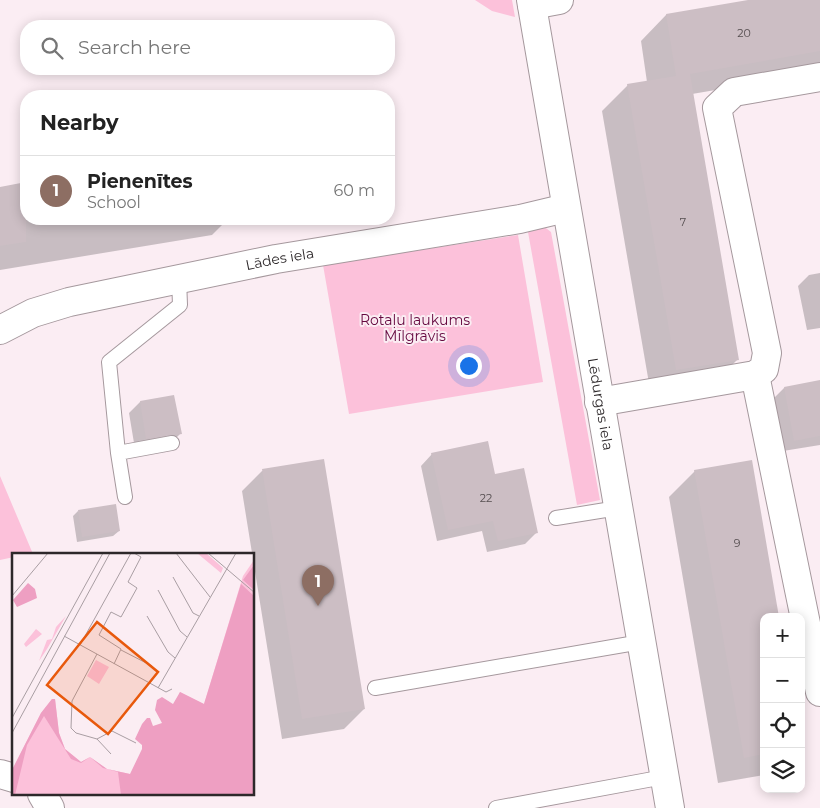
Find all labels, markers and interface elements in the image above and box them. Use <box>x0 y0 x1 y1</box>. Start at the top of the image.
search box <box>20 20 395 75</box>
house number: 20 <box>737 26 751 40</box>
icon: search <box>38 34 66 62</box>
text: Search here <box>78 36 191 59</box>
text: Nearby <box>40 110 119 135</box>
text: Pienenītes <box>87 170 193 193</box>
text: 1 <box>53 181 59 200</box>
text: 60 m <box>333 181 375 200</box>
text: School <box>87 193 141 212</box>
house number: 7 <box>680 215 686 229</box>
street label: Lādes iela <box>244 244 315 274</box>
park label: Rotaļu laukums Mīlgrāvis <box>360 311 470 345</box>
your location <box>456 353 482 379</box>
street label: Lēdurgas iela <box>584 356 617 452</box>
house number: 22 <box>480 491 492 505</box>
house number: 9 <box>734 536 741 550</box>
inset map <box>12 553 255 796</box>
pin: 1 <box>302 565 334 606</box>
map controls <box>760 613 805 793</box>
button: + <box>760 613 805 658</box>
button: − <box>760 658 805 703</box>
button: locate <box>760 703 805 748</box>
button: layers <box>760 748 805 793</box>

